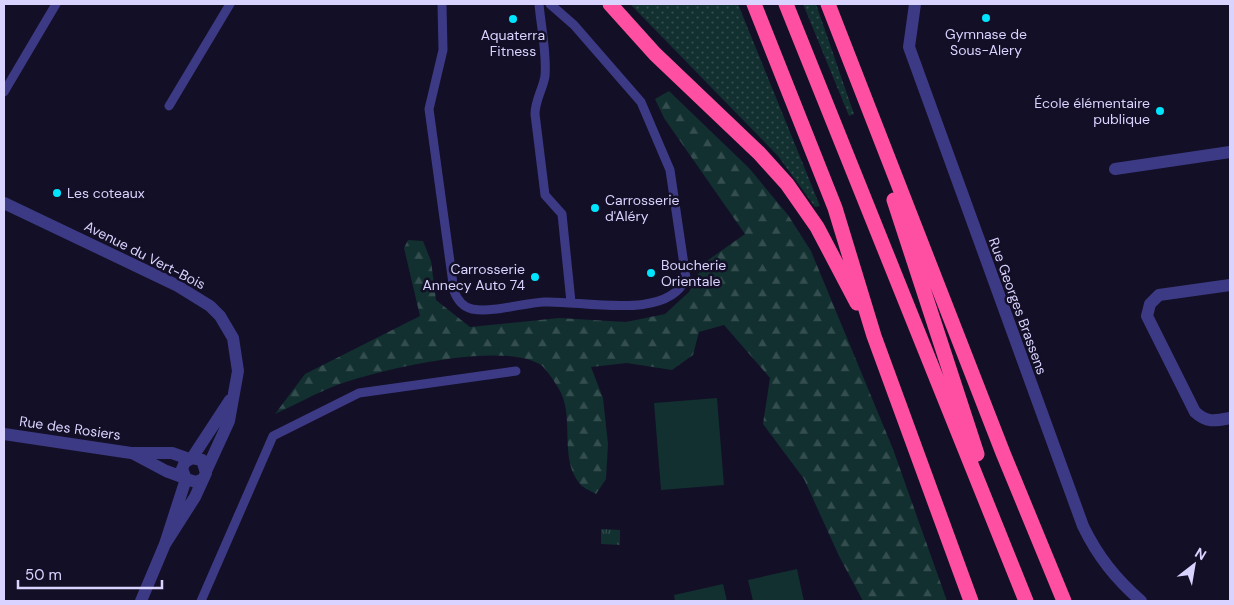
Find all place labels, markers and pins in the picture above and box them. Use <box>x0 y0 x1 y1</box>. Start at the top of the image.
marker: Gymnase de Sous-Alery <box>980 12 992 24</box>
marker: Aquaterra Fitness <box>507 13 519 25</box>
place label: Gymnase de Sous-Alery <box>945 25 1027 59</box>
place label: Aquaterra Fitness <box>481 26 545 60</box>
place label: École élémentaire publique <box>1034 94 1150 128</box>
marker: École élémentaire publique <box>1154 105 1166 117</box>
place label: Les coteaux <box>67 184 145 202</box>
marker: Les coteaux <box>51 187 63 199</box>
place label: Carrosserie d'Aléry <box>605 191 680 225</box>
marker: Carrosserie d'Aléry <box>589 202 601 214</box>
place label: Boucherie Orientale <box>661 256 726 290</box>
place label: Carrosserie Annecy Auto 74 <box>423 260 525 294</box>
marker: Boucherie Orientale <box>645 267 657 279</box>
marker: Carrosserie Annecy Auto 74 <box>529 271 541 283</box>

